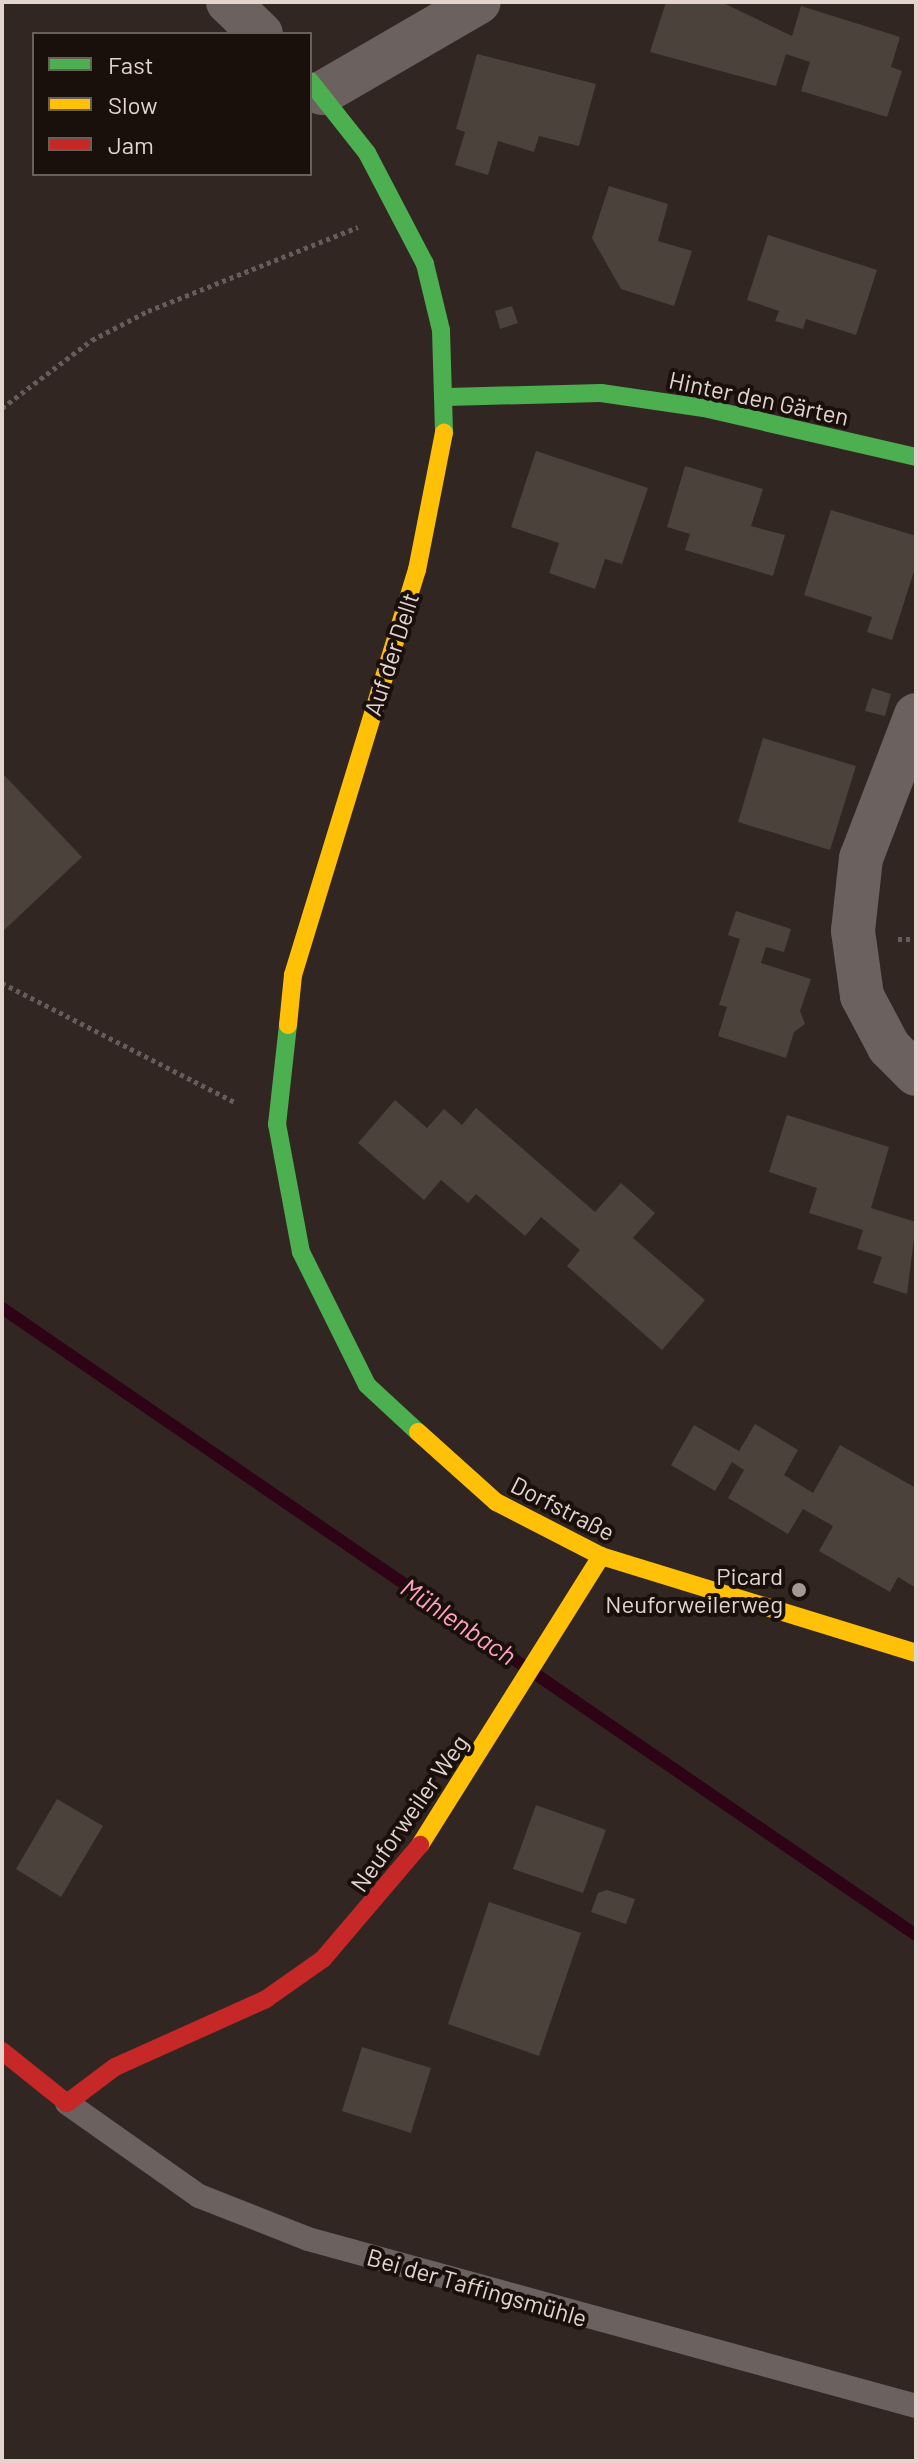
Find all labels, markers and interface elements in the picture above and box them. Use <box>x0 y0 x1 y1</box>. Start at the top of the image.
legend <box>32 32 312 176</box>
text: Fast <box>108 50 153 79</box>
text: Slow <box>108 90 157 119</box>
text: Jam <box>108 130 154 159</box>
street label: Hinter den Gärten <box>666 365 852 431</box>
street label: Auf der Dellt <box>358 589 424 719</box>
street label: Dorfstraße <box>506 1470 620 1546</box>
place label: Picard Neuforweilerweg <box>605 1562 783 1618</box>
water label: Mühlenbach <box>395 1571 523 1671</box>
marker: Picard Neuforweilerweg <box>790 1581 808 1599</box>
street label: Neuforweiler Weg <box>344 1729 474 1897</box>
street label: Bei der Taffingsmühle <box>364 2242 590 2332</box>

